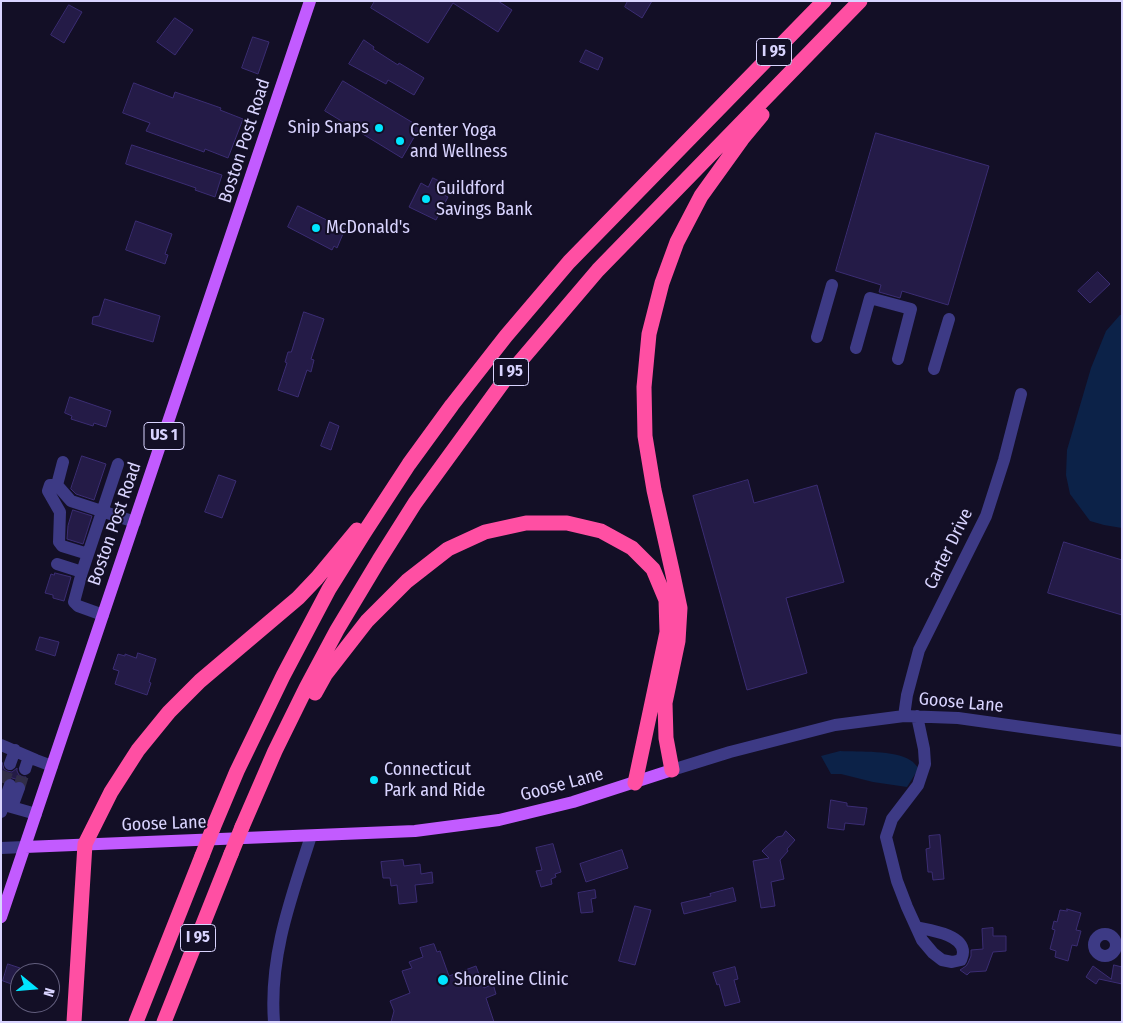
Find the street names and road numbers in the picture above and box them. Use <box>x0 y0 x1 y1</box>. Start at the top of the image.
road number: I 95 <box>756 38 792 66</box>
street label: Boston Post Road <box>215 76 275 206</box>
road number: I 95 <box>494 358 528 386</box>
road number: US 1 <box>144 422 184 450</box>
street label: Boston Post Road <box>84 459 146 589</box>
street label: Carter Drive <box>920 505 978 593</box>
street label: Goose Lane <box>918 689 1004 717</box>
street label: Goose Lane <box>518 764 606 806</box>
street label: Goose Lane <box>121 812 207 836</box>
road number: I 95 <box>180 924 216 951</box>

